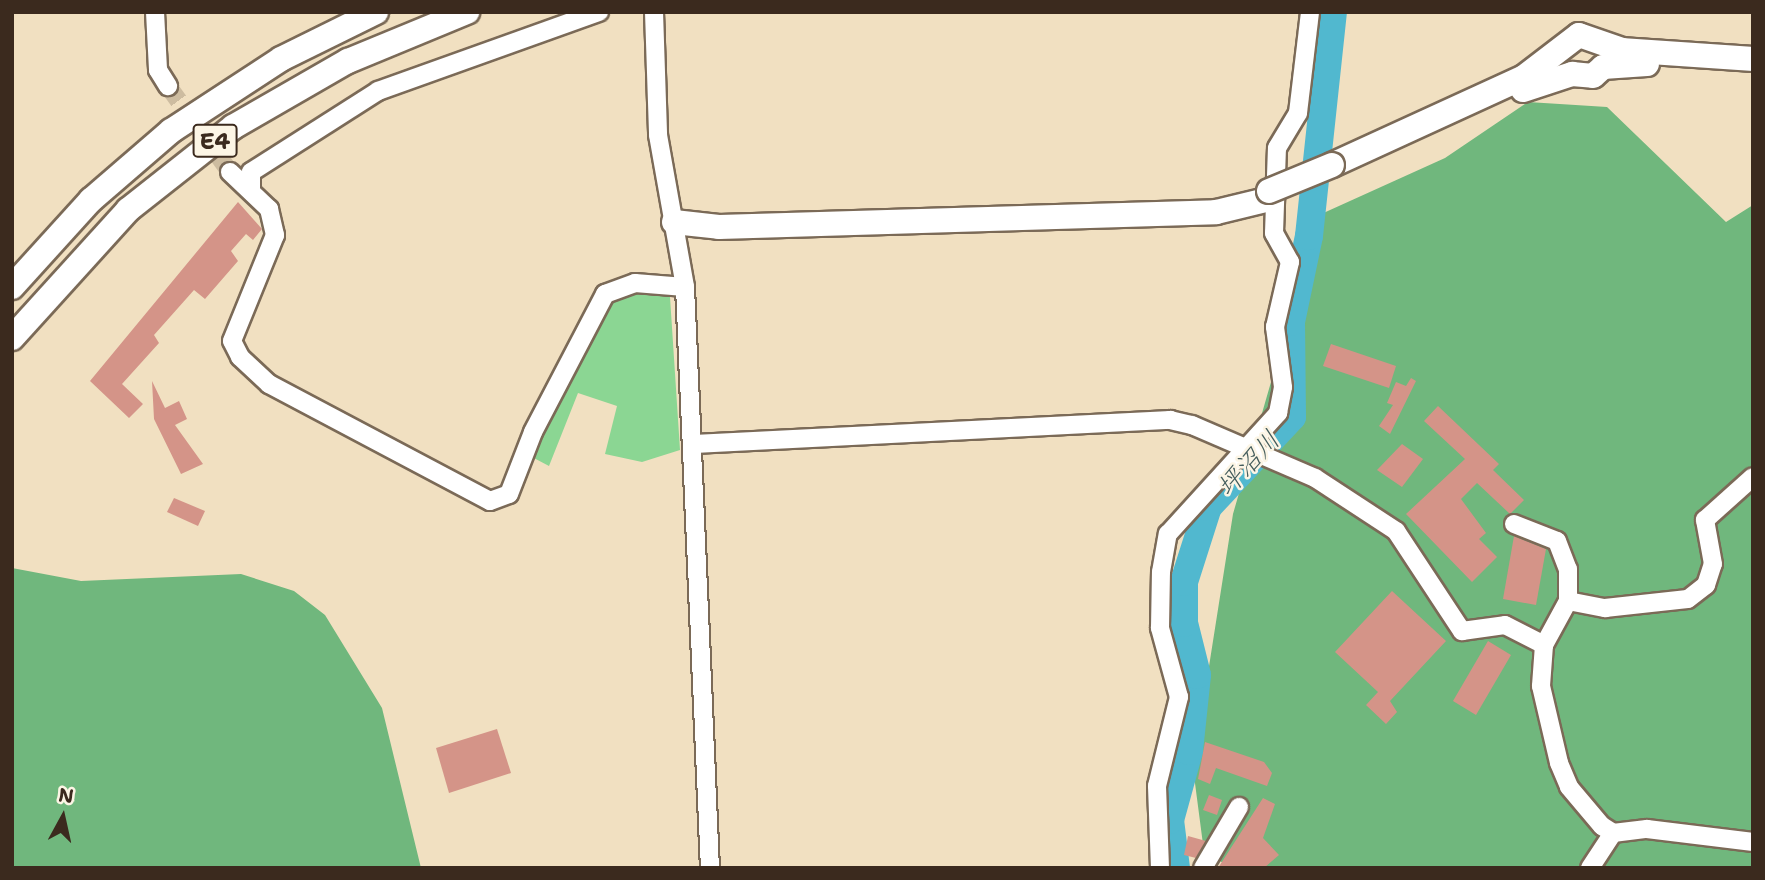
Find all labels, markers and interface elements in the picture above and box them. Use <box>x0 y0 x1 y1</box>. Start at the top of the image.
road number: E4 <box>192 122 238 160</box>
water label: 坪沼川 <box>1210 424 1286 502</box>
north arrow <box>28 782 98 852</box>
text: N <box>57 782 75 809</box>

